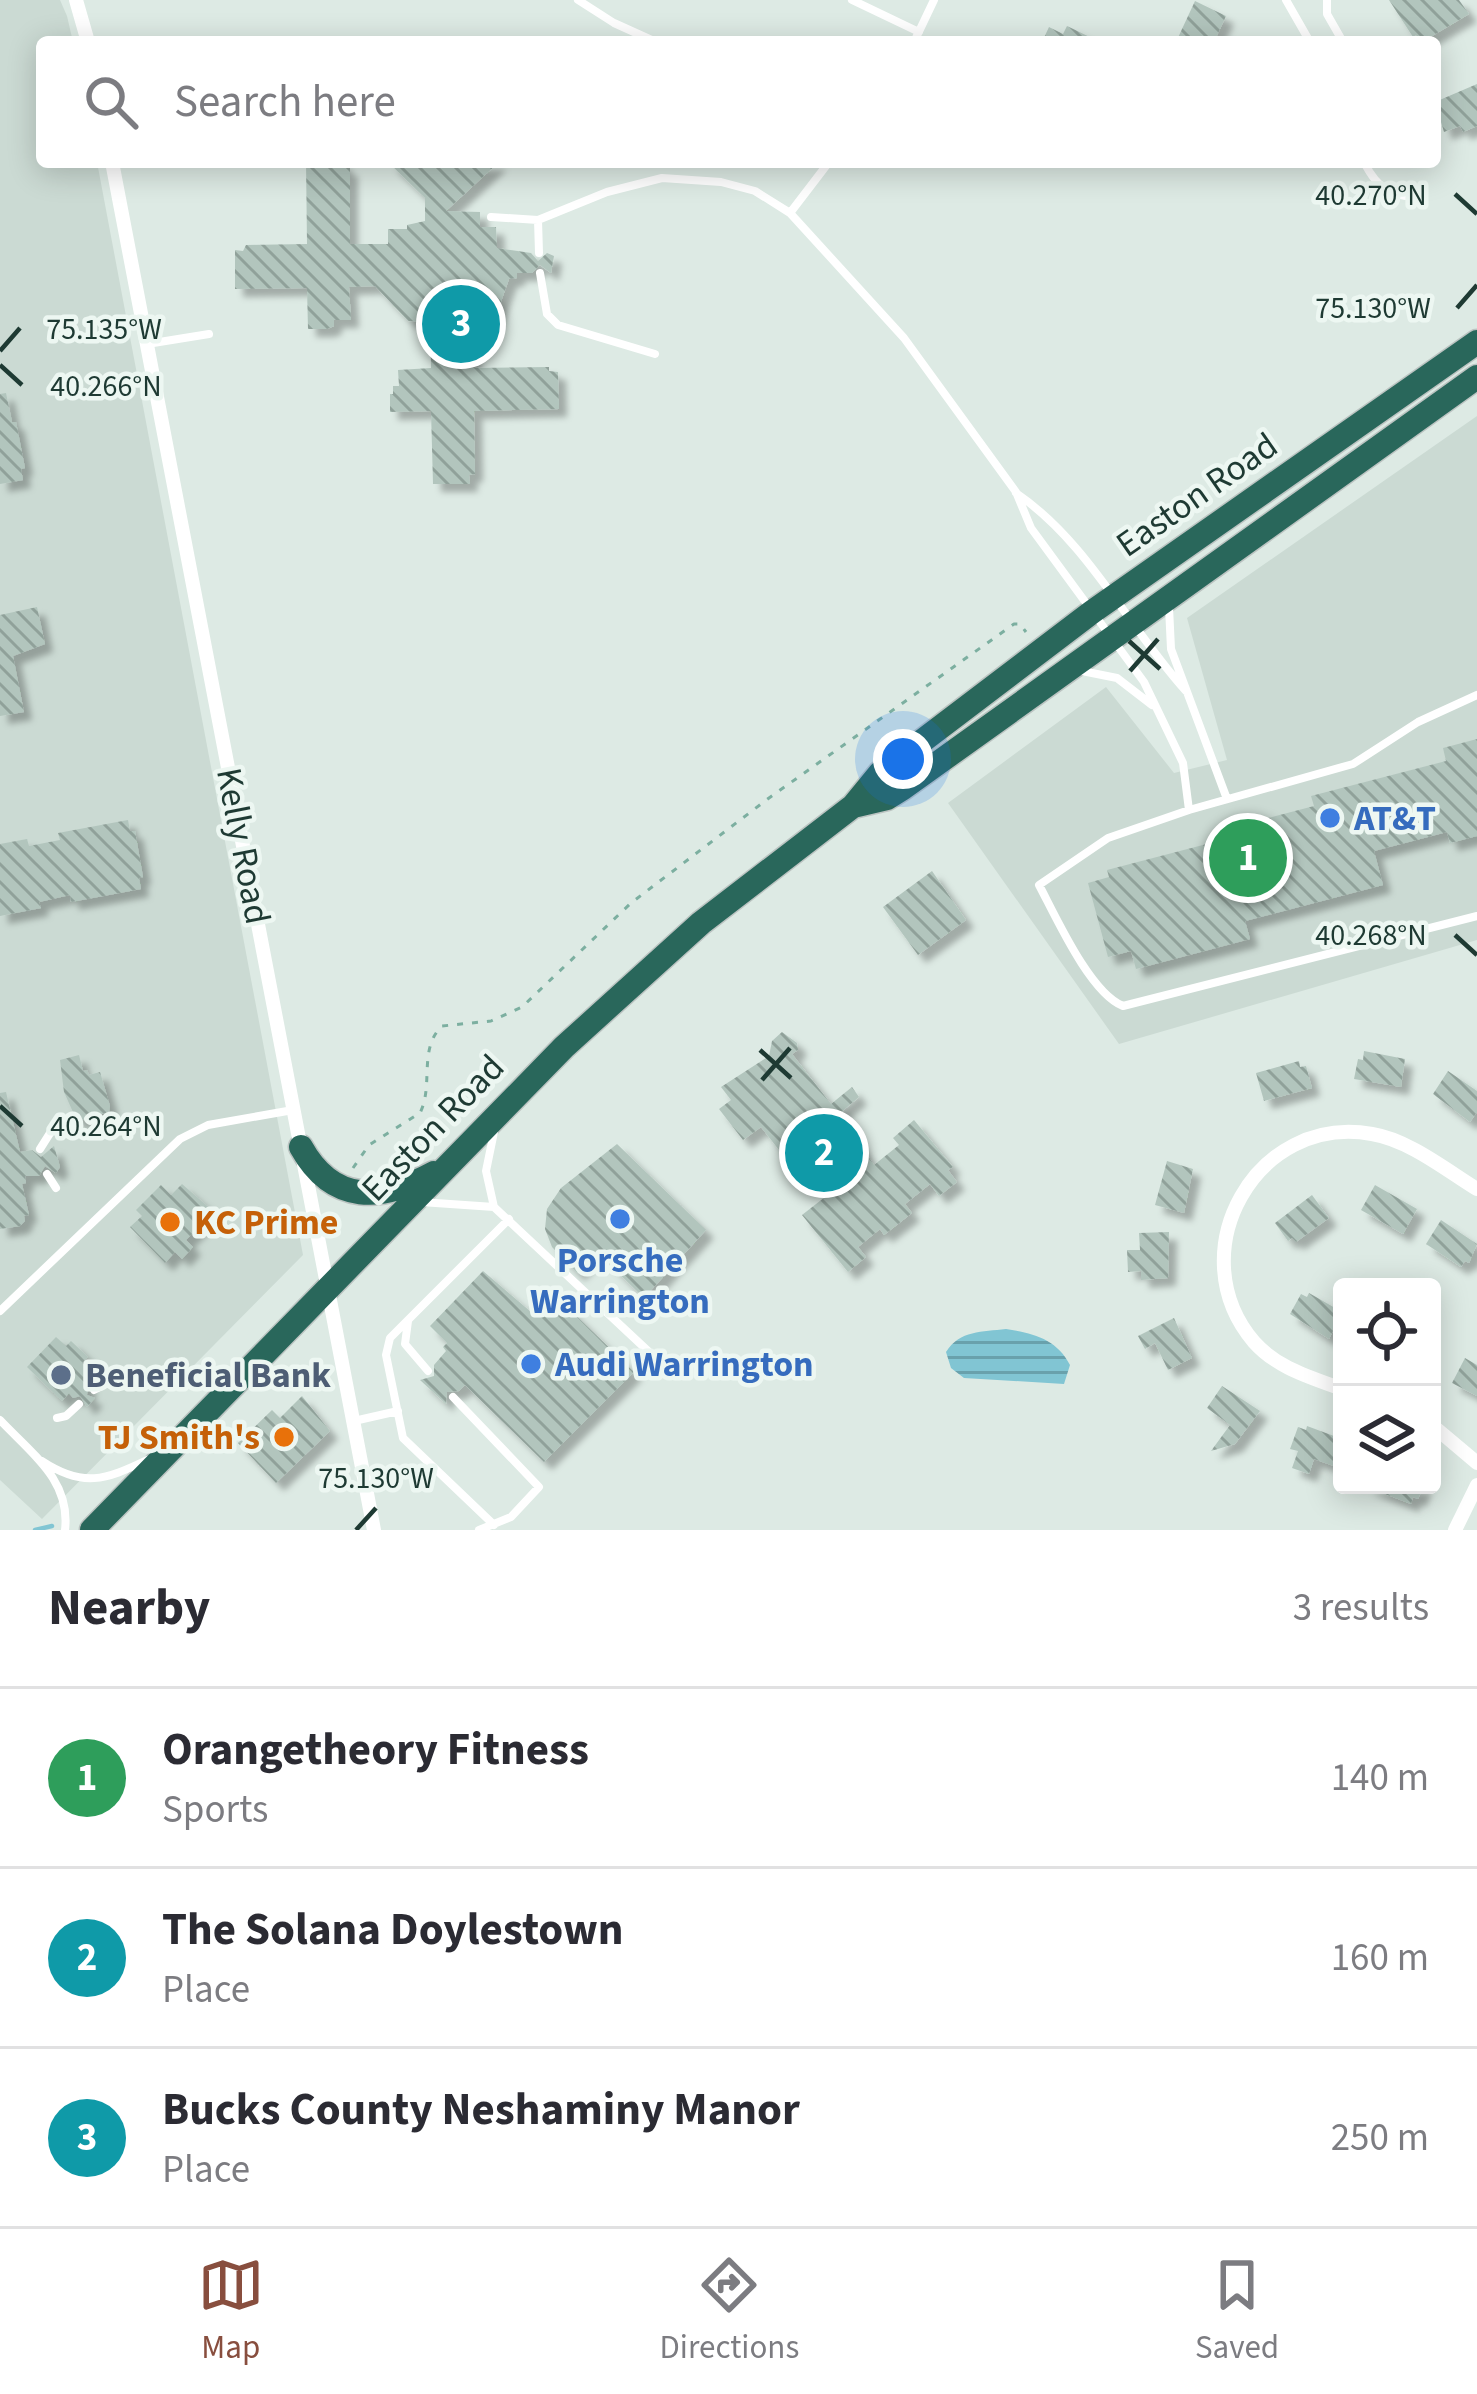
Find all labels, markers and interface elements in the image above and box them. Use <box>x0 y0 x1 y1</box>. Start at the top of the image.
search box <box>36 36 1441 168</box>
icon: search <box>78 69 144 135</box>
text: Search here <box>174 70 396 134</box>
text: 40.270°N <box>1315 174 1427 217</box>
pin: 3 <box>422 279 500 369</box>
text: 75.130°W <box>1315 287 1431 330</box>
text: 75.135°W <box>46 308 162 351</box>
text: 40.266°N <box>50 365 162 408</box>
street label: Easton Road <box>1106 421 1288 569</box>
your location <box>873 729 933 789</box>
street label: Kelly Road <box>203 764 283 928</box>
place label: AT&T <box>1353 793 1436 844</box>
marker: AT&T <box>1317 805 1343 831</box>
pin: 1 <box>1209 813 1287 903</box>
text: 40.268°N <box>1315 914 1427 957</box>
street label: Easton Road <box>350 1043 516 1213</box>
text: 40.264°N <box>50 1105 162 1148</box>
pin: 2 <box>785 1108 863 1198</box>
place label: KC Prime <box>194 1197 339 1248</box>
marker: Porsche Warrington <box>607 1206 633 1232</box>
marker: KC Prime <box>157 1209 183 1235</box>
place label: Porsche Warrington <box>530 1235 710 1327</box>
map controls <box>1333 1278 1441 1494</box>
button: locate <box>1333 1278 1441 1386</box>
place label: Audi Warrington <box>554 1339 814 1390</box>
place label: Beneficial Bank <box>85 1350 331 1401</box>
marker: Audi Warrington <box>518 1351 544 1377</box>
marker: Beneficial Bank <box>48 1362 74 1388</box>
button: layers <box>1333 1386 1441 1494</box>
place label: TJ Smith's <box>98 1412 260 1463</box>
marker: TJ Smith's <box>271 1424 297 1450</box>
text: 75.130°W <box>318 1457 434 1500</box>
text: Nearby <box>48 1572 210 1644</box>
text: 3 results <box>1293 1580 1429 1636</box>
text: Orangetheory Fitness <box>162 1718 589 1782</box>
text: 1 <box>77 1750 97 1806</box>
text: 140 m <box>1331 1750 1429 1806</box>
text: Sports <box>162 1782 268 1838</box>
text: The Solana Doylestown <box>162 1898 624 1962</box>
text: 2 <box>77 1930 97 1986</box>
text: 160 m <box>1331 1930 1429 1986</box>
text: Place <box>162 1962 250 2018</box>
text: Bucks County Neshaminy Manor <box>162 2078 800 2142</box>
text: 3 <box>77 2110 97 2166</box>
text: 250 m <box>1331 2110 1429 2166</box>
text: Place <box>162 2142 250 2198</box>
tab: Map <box>198 2252 264 2371</box>
tab: Directions <box>660 2252 799 2371</box>
tab: Saved <box>1195 2252 1279 2371</box>

